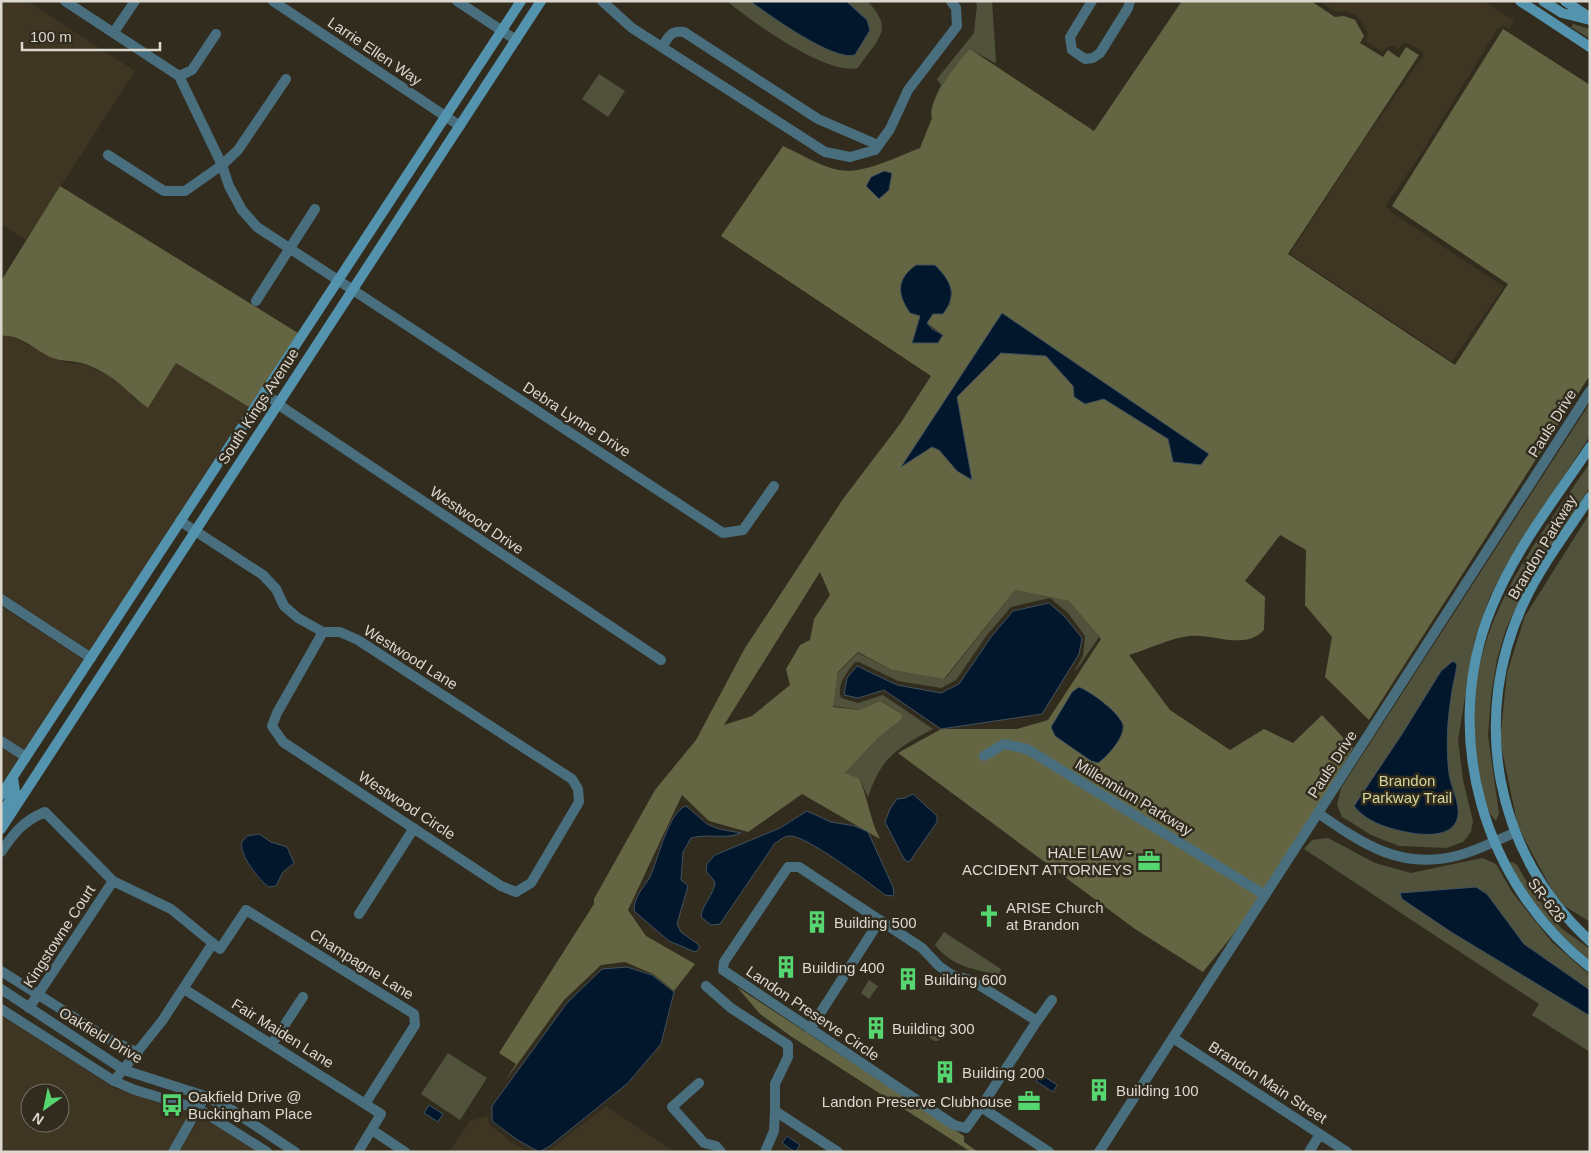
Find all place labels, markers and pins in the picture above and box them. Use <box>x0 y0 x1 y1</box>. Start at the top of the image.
place label: HALE LAW - ACCIDENT ATTORNEYS <box>962 844 1132 878</box>
office icon: HALE LAW - ACCIDENT ATTORNEYS <box>1136 848 1162 874</box>
place label: ARISE Church at Brandon <box>1006 899 1104 933</box>
church icon: ARISE Church at Brandon <box>976 903 1002 929</box>
building icon: Building 500 <box>804 909 830 935</box>
place label: Building 500 <box>834 914 917 931</box>
building icon: Building 400 <box>773 954 799 980</box>
place label: Building 400 <box>802 959 885 976</box>
building icon: Building 600 <box>895 966 921 992</box>
place label: Building 600 <box>924 971 1007 988</box>
building icon: Building 300 <box>863 1015 889 1041</box>
place label: Building 300 <box>892 1020 975 1037</box>
building icon: Building 200 <box>932 1059 958 1085</box>
place label: Building 200 <box>962 1064 1045 1081</box>
building icon: Building 100 <box>1086 1077 1112 1103</box>
place label: Building 100 <box>1116 1082 1199 1099</box>
place label: Oakfield Drive @ Buckingham Place <box>188 1088 312 1122</box>
office icon: Landon Preserve Clubhouse <box>1016 1088 1042 1114</box>
bus stop icon: Oakfield Drive @ Buckingham Place <box>159 1092 185 1118</box>
place label: Landon Preserve Clubhouse <box>822 1093 1012 1110</box>

